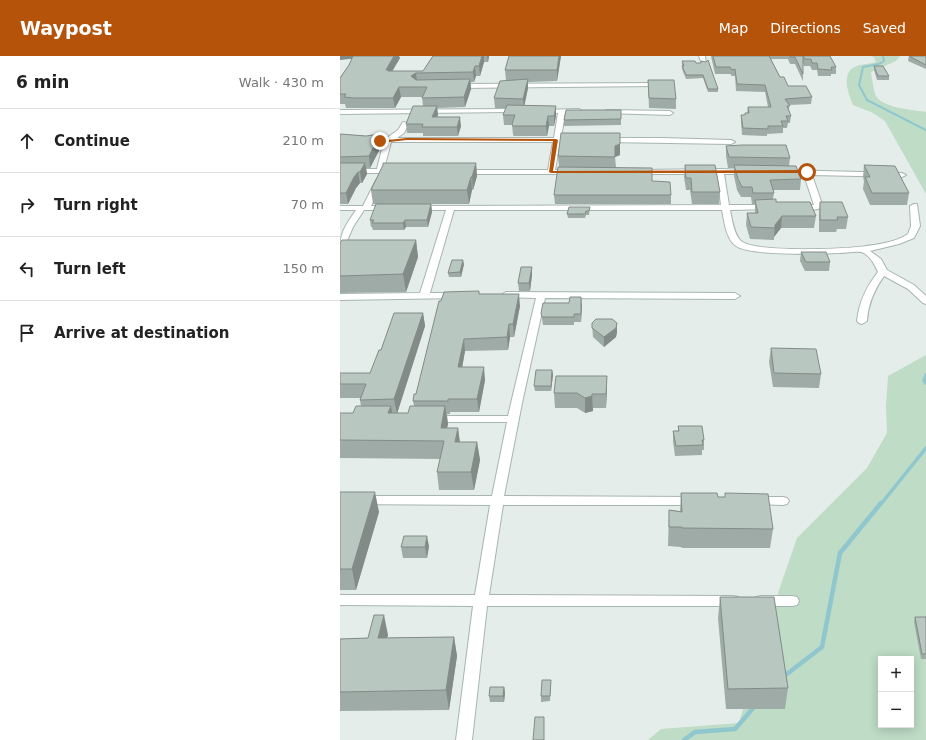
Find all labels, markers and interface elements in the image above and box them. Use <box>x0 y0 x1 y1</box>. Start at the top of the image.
text: Waypost <box>20 17 112 39</box>
text: Map <box>719 20 748 36</box>
text: Directions <box>770 20 841 36</box>
text: Saved <box>863 20 906 36</box>
text: 6 min <box>16 72 69 92</box>
text: Walk · 430 m <box>239 75 324 90</box>
icon: ahead <box>16 130 38 152</box>
text: Continue <box>54 132 130 150</box>
route end <box>371 132 389 150</box>
text: 210 m <box>282 133 324 148</box>
route start <box>798 163 816 181</box>
icon: right <box>16 194 38 216</box>
text: Turn right <box>54 196 138 214</box>
text: 70 m <box>291 197 324 212</box>
icon: left <box>16 258 38 280</box>
text: Turn left <box>54 260 126 278</box>
text: 150 m <box>282 261 324 276</box>
icon: arrive <box>16 322 38 344</box>
text: Arrive at destination <box>54 324 229 342</box>
map controls <box>878 656 914 728</box>
button: + <box>878 656 914 692</box>
button: − <box>878 692 914 728</box>

